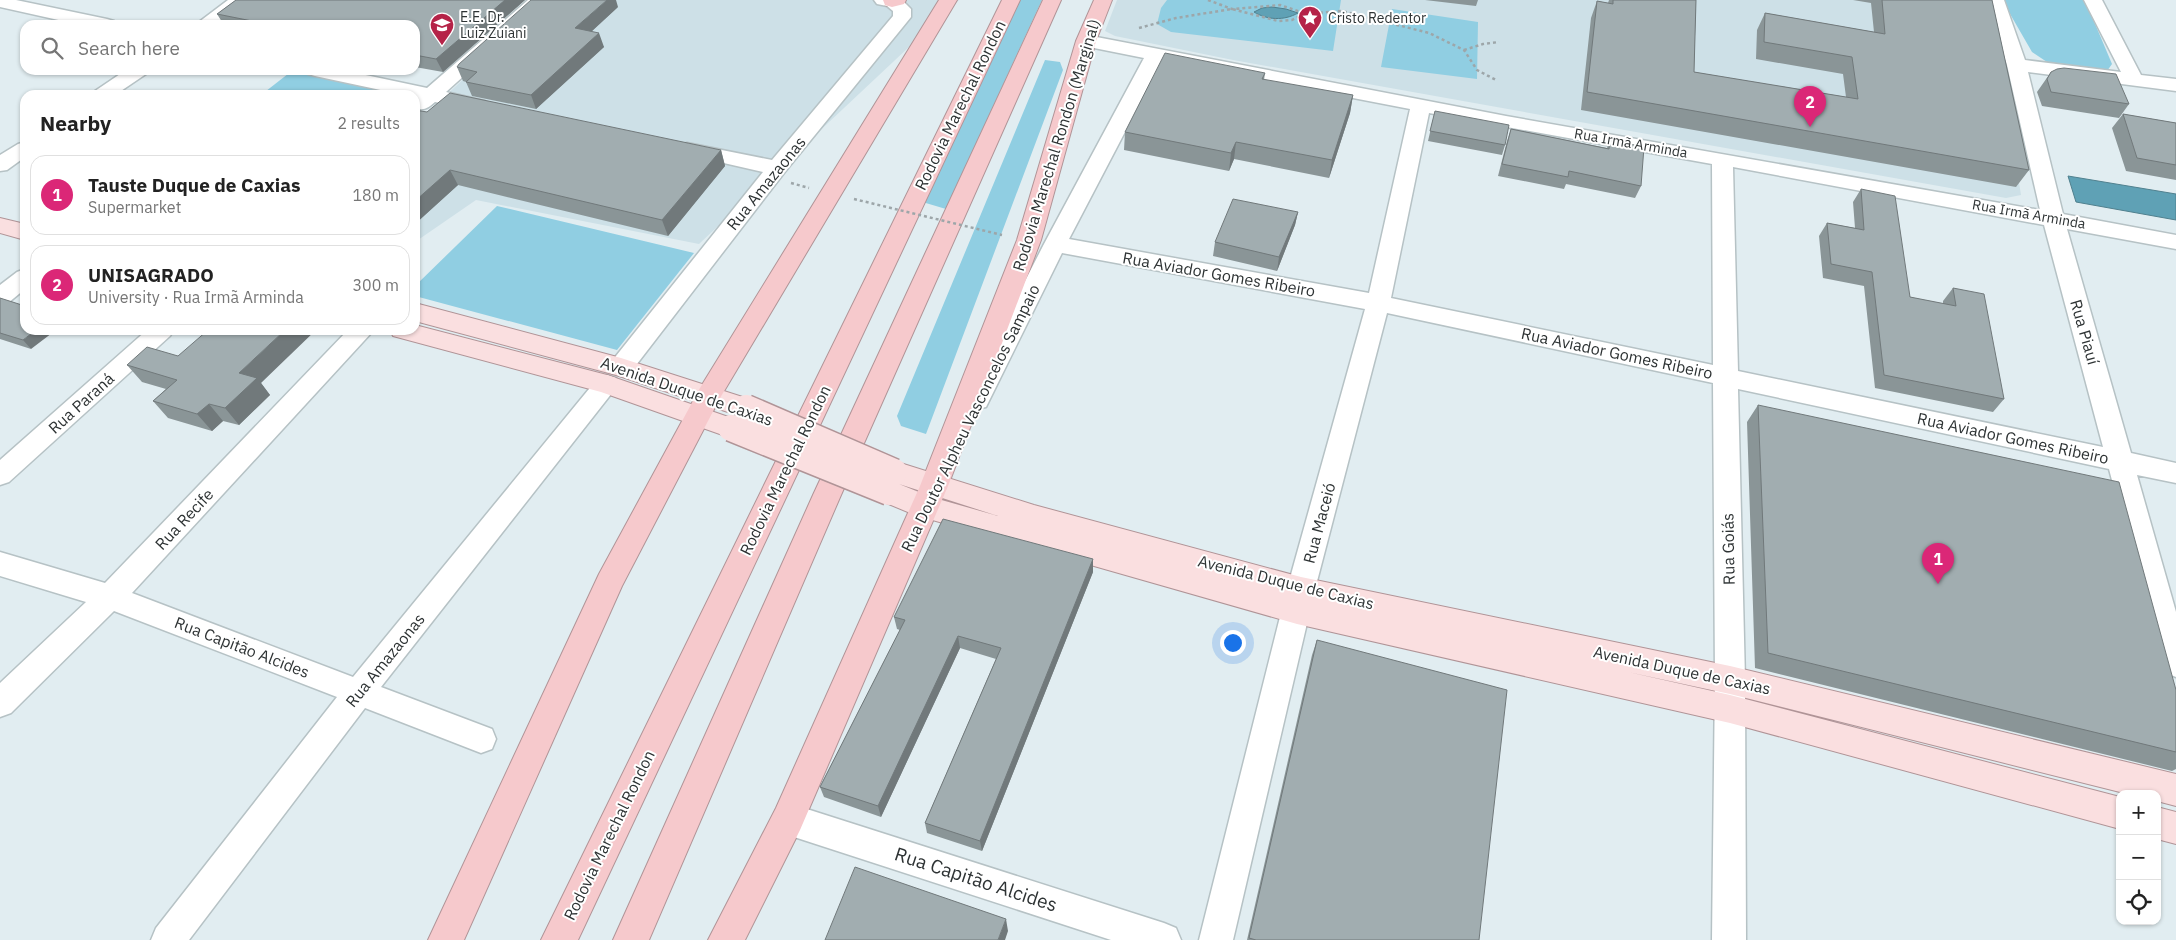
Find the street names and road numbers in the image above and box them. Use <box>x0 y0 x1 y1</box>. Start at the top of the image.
street label: Rodovia Marechal Rondon <box>910 17 1010 193</box>
street label: Rodovia Marechal Rondon (Marginal) <box>1008 17 1104 273</box>
street label: Rua Irmã Arminda <box>1573 124 1690 162</box>
street label: Rua Amazaonas <box>722 132 810 234</box>
street label: Rua Irmã Arminda <box>1971 195 2088 233</box>
street label: Rua Aviador Gomes Ribeiro <box>1121 247 1317 301</box>
street label: Rua Doutor Alpheu Vasconcelos Sampaio <box>896 281 1044 555</box>
street label: Rua Piauí <box>2066 297 2104 367</box>
street label: Rua Aviador Gomes Ribeiro <box>1519 323 1715 383</box>
street label: Avenida Duque de Caxias <box>598 352 776 430</box>
street label: Rua Paraná <box>44 368 118 438</box>
street label: Rodovia Marechal Rondon <box>735 382 835 558</box>
street label: Rua Aviador Gomes Ribeiro <box>1915 408 2111 468</box>
street label: Rua Maceió <box>1299 480 1339 566</box>
street label: Rua Recife <box>151 484 218 554</box>
street label: Rua Goiás <box>1717 513 1739 585</box>
street label: Avenida Duque de Caxias <box>1196 550 1376 614</box>
street label: Rua Amazaonas <box>341 609 429 711</box>
street label: Rua Capitão Alcides <box>172 612 312 682</box>
street label: Avenida Duque de Caxias <box>1592 641 1772 699</box>
street label: Rodovia Marechal Rondon <box>559 747 659 923</box>
street label: Rua Capitão Alcides <box>892 841 1060 917</box>

